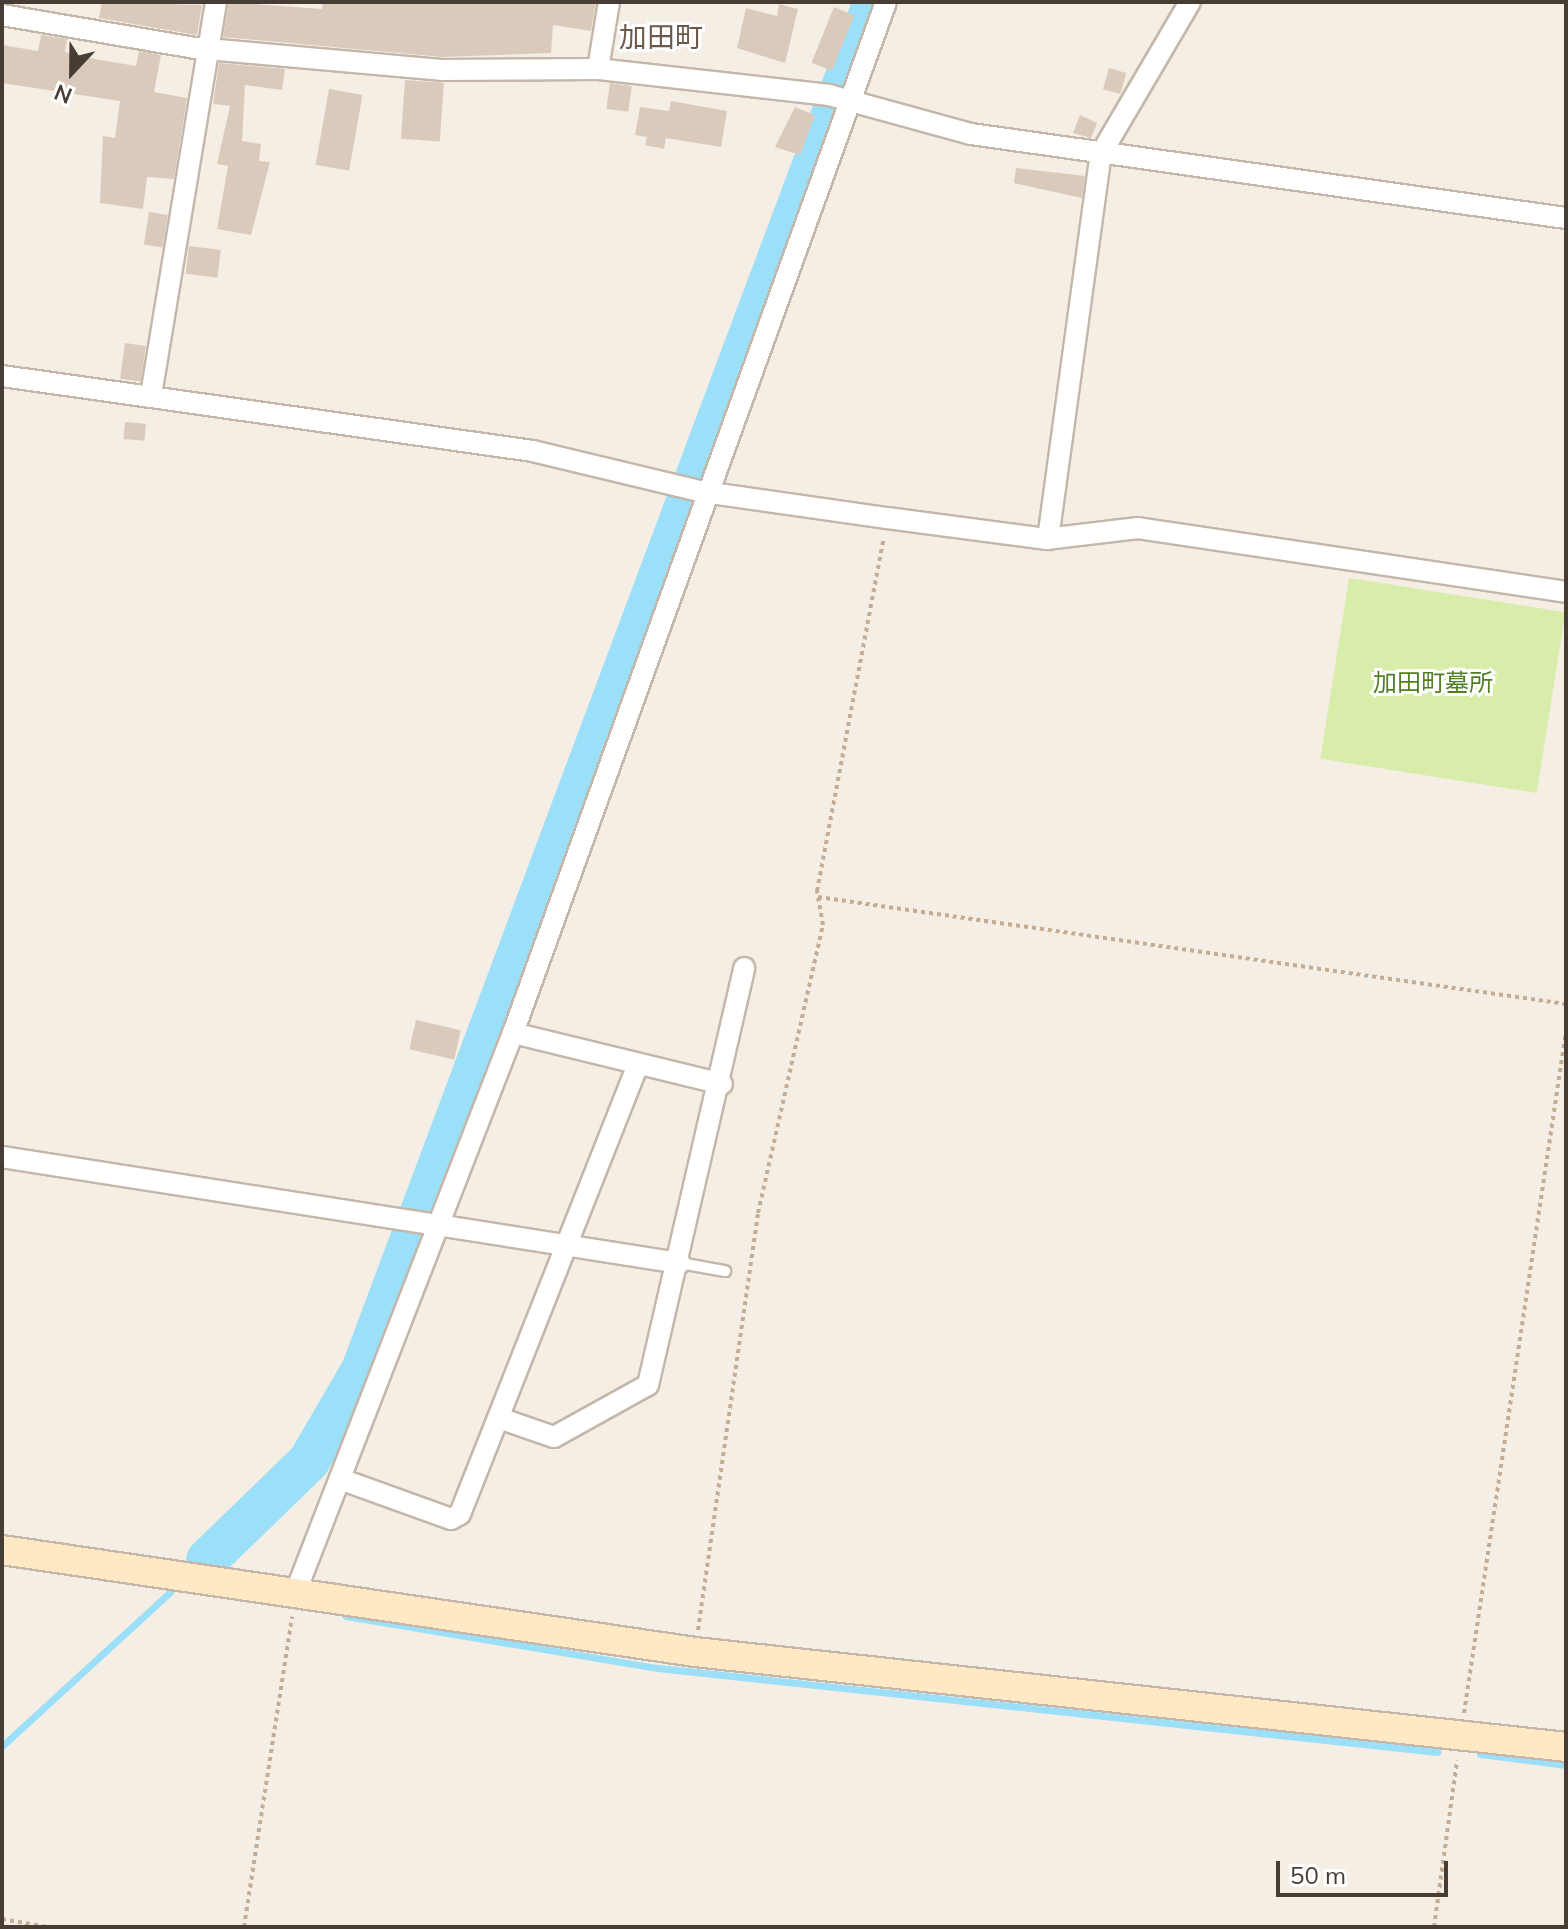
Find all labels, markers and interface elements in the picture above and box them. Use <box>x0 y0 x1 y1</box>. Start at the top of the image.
district label: 加田町 <box>619 20 703 54</box>
north arrow <box>32 32 112 112</box>
text: N <box>50 78 76 110</box>
park label: 加田町墓所 <box>1373 669 1493 697</box>
scale bar <box>1280 1845 1452 1895</box>
text: 50 m <box>1290 1860 1346 1890</box>

